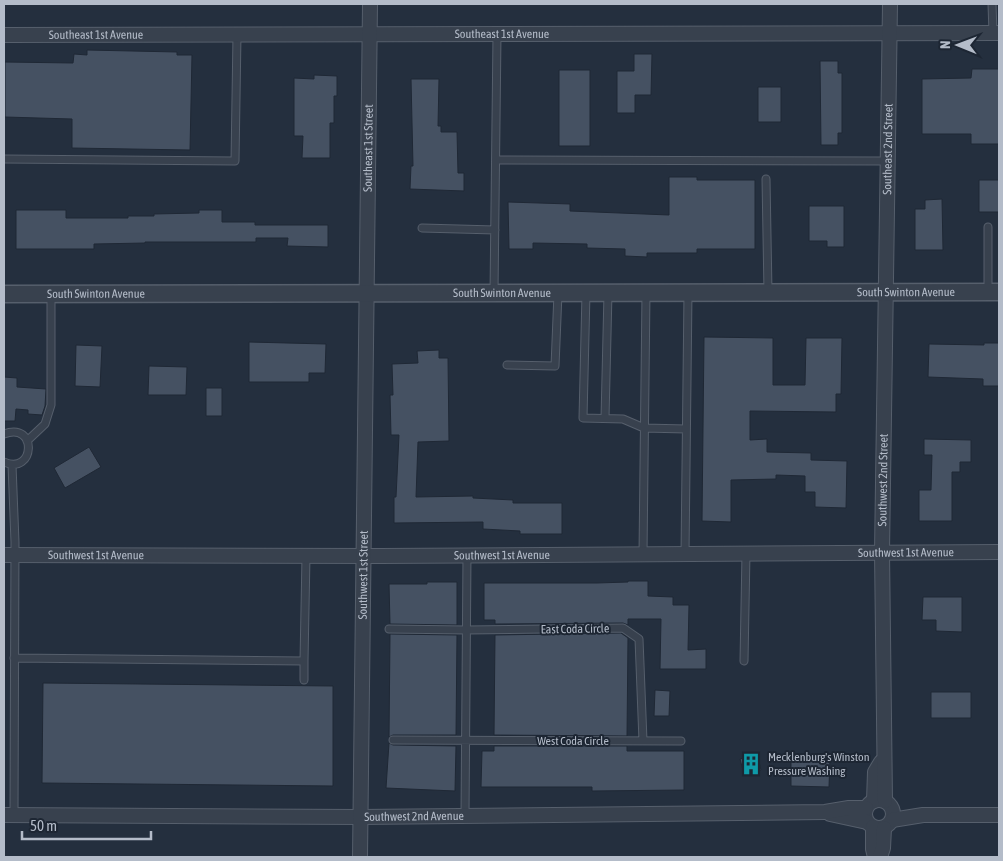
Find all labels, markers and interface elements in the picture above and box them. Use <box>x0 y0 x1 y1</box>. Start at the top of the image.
north arrow <box>933 20 983 70</box>
street label: Southeast 1st Avenue <box>455 27 549 41</box>
street label: Southeast 1st Avenue <box>49 28 143 42</box>
text: N <box>937 41 953 49</box>
street label: Southeast 2nd Street <box>880 103 896 195</box>
street label: Southeast 1st Street <box>361 104 376 192</box>
street label: South Swinton Avenue <box>857 285 955 299</box>
street label: South Swinton Avenue <box>453 286 551 300</box>
street label: South Swinton Avenue <box>47 287 145 301</box>
street label: Southwest 2nd Street <box>875 433 891 527</box>
street label: Southwest 1st Street <box>356 530 371 620</box>
street label: Southwest 1st Avenue <box>858 545 954 560</box>
street label: Southwest 1st Avenue <box>48 548 144 562</box>
street label: Southwest 1st Avenue <box>454 548 550 563</box>
street label: East Coda Circle <box>541 621 609 637</box>
street label: West Coda Circle <box>537 734 609 748</box>
place label: Mecklenburg's Winston Pressure Washing <box>768 750 869 778</box>
building icon: Mecklenburg's Winston Pressure Washing <box>738 751 764 777</box>
scale bar <box>22 808 151 840</box>
street label: Southwest 2nd Avenue <box>364 809 464 824</box>
text: 50 m <box>30 817 57 834</box>

